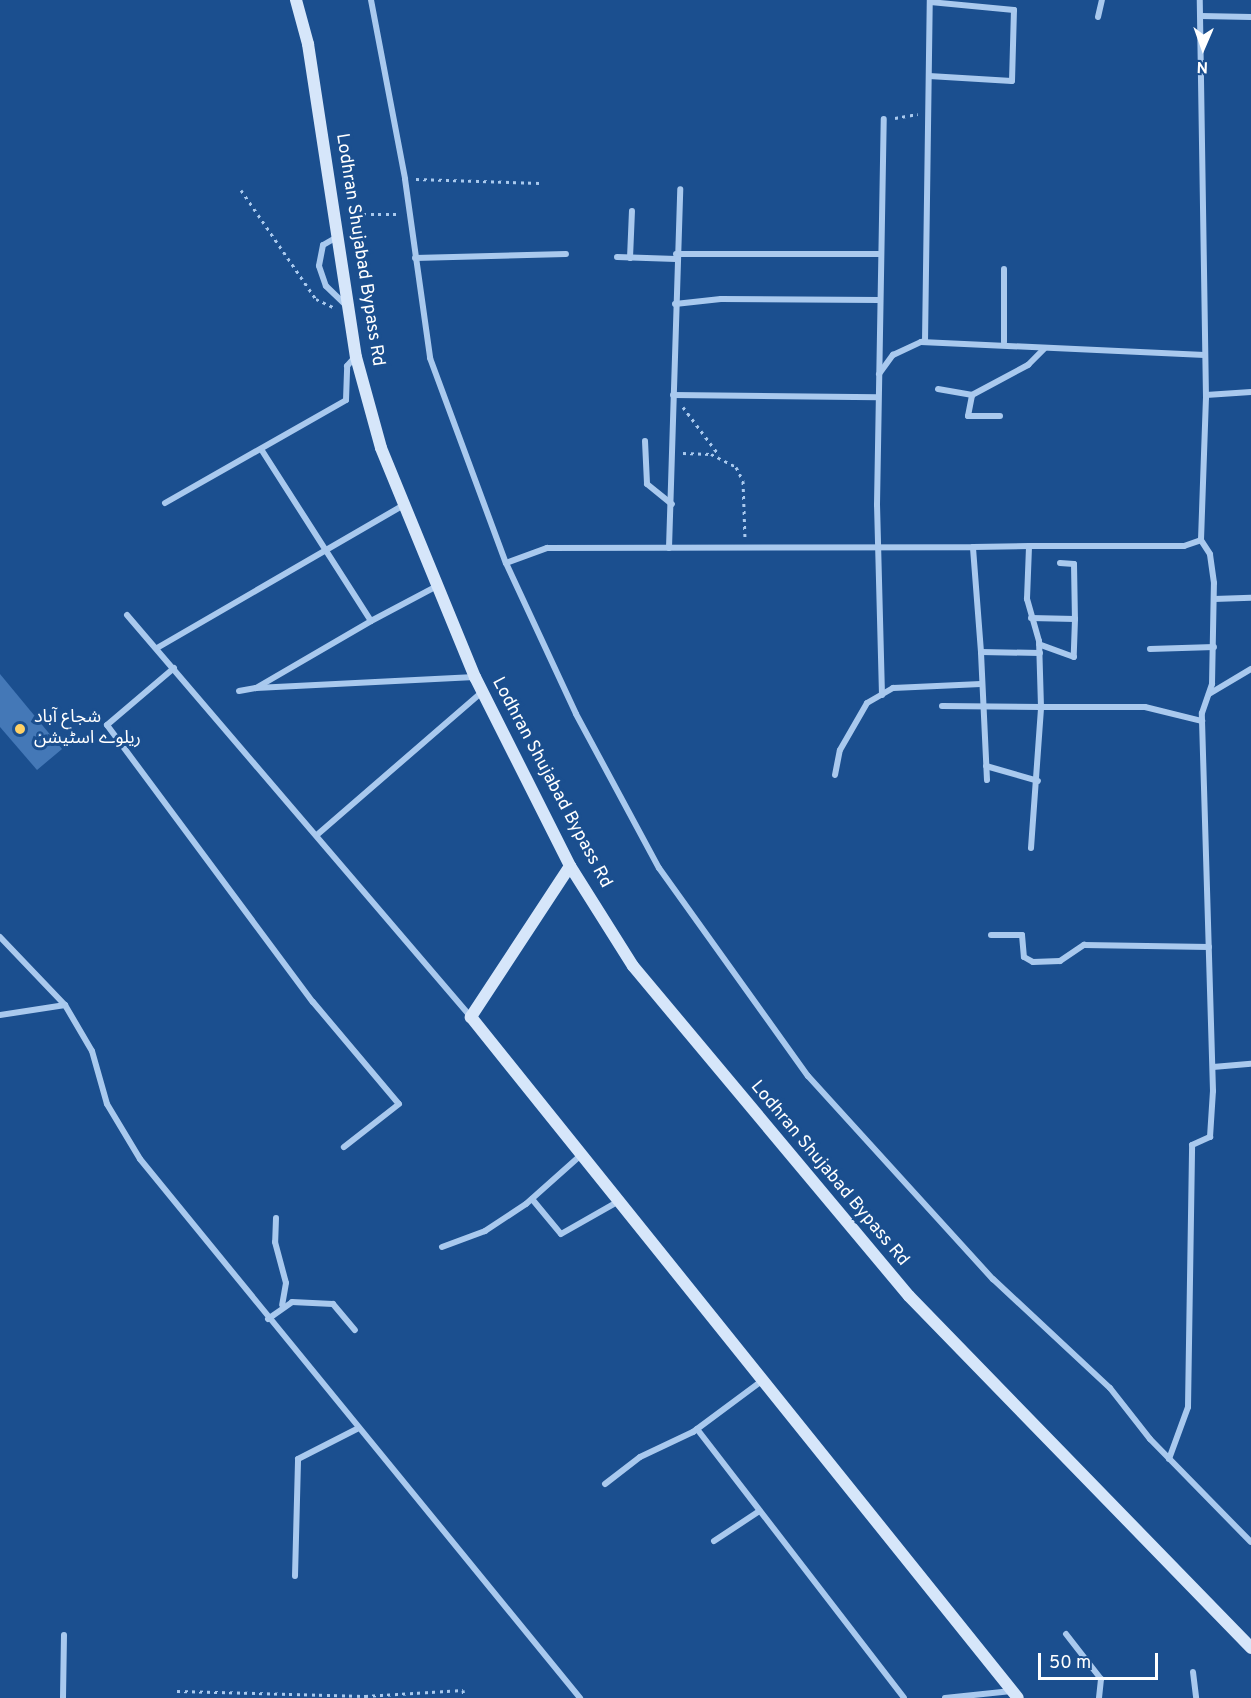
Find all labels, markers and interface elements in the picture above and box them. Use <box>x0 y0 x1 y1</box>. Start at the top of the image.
north arrow <box>1173 18 1233 78</box>
text: N <box>1196 56 1208 76</box>
street label: Lodhran Shujabad Bypass Rd <box>330 132 388 368</box>
street label: Lodhran Shujabad Bypass Rd <box>486 674 616 892</box>
place label: شجاع آباد ریلوے اسٹیشن <box>34 708 141 750</box>
marker: شجاع آباد ریلوے اسٹیشن <box>11 720 29 738</box>
street label: Lodhran Shujabad Bypass Rd <box>745 1077 913 1271</box>
scale bar <box>1041 1641 1161 1679</box>
text: 50 m <box>1049 1652 1091 1675</box>

